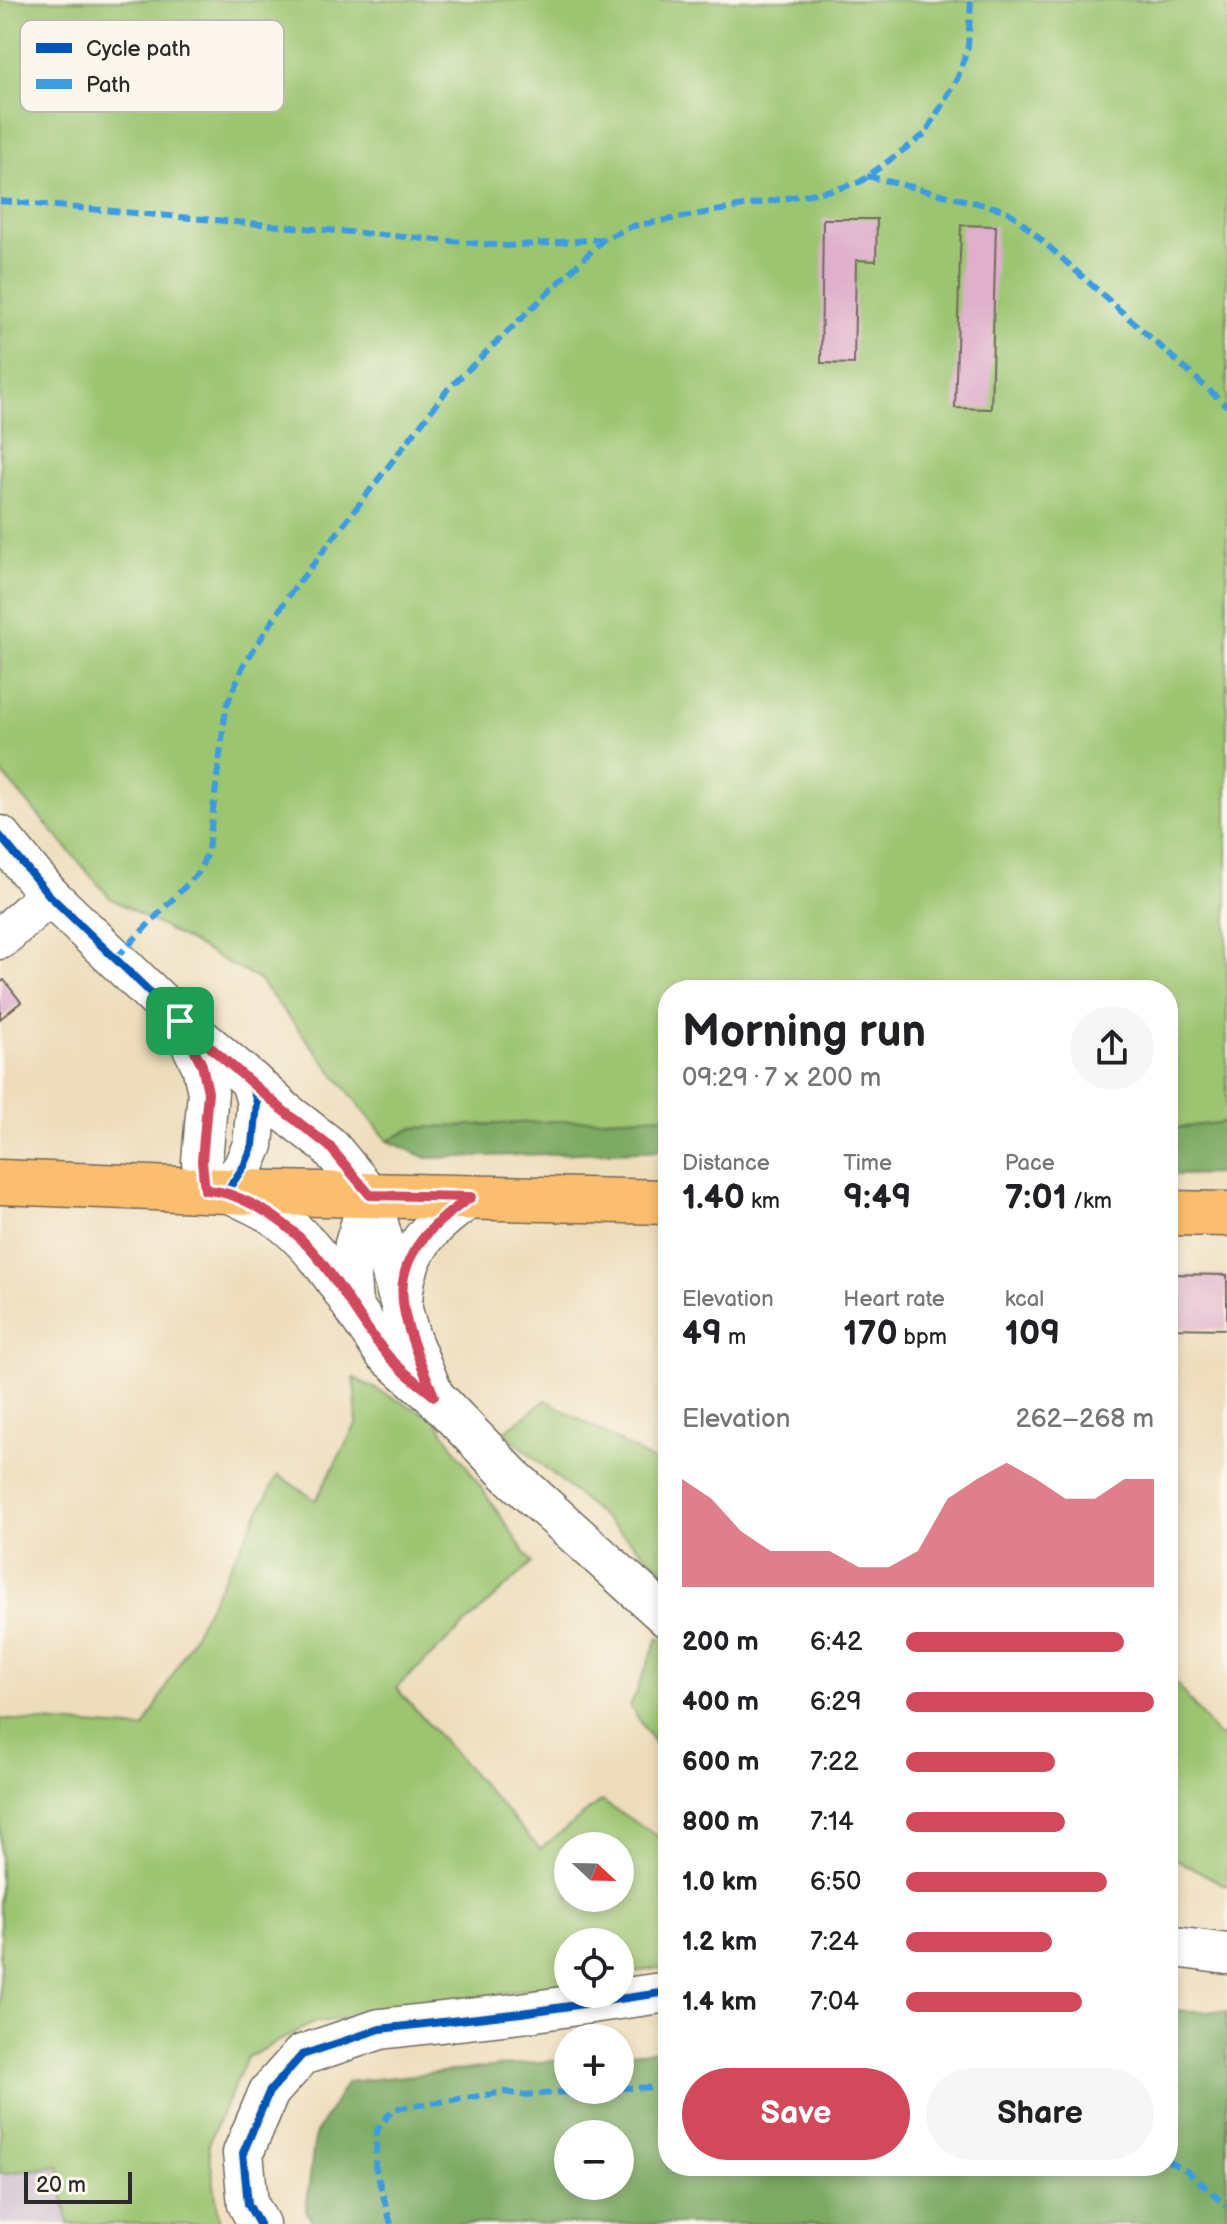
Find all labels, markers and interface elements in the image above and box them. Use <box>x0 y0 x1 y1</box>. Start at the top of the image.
legend <box>20 20 284 112</box>
text: Cycle path <box>86 36 191 63</box>
text: Path <box>86 72 130 99</box>
pin <box>146 987 214 1055</box>
icon: arrive <box>158 999 202 1043</box>
text: Morning run <box>682 1006 926 1059</box>
button: share <box>1070 1006 1154 1090</box>
text: 09:29 · 7 × 200 m <box>682 1063 881 1094</box>
text: Distance <box>682 1150 770 1177</box>
text: Time <box>843 1150 892 1177</box>
text: Pace <box>1005 1150 1055 1177</box>
text: 1.40 <box>682 1177 745 1218</box>
text: 9:49 <box>843 1177 911 1218</box>
text: 7:01 <box>1005 1177 1067 1218</box>
text: km <box>745 1188 780 1215</box>
text: /km <box>1067 1188 1112 1215</box>
text: Elevation <box>682 1286 774 1313</box>
text: Heart rate <box>843 1286 945 1313</box>
text: kcal <box>1005 1286 1044 1313</box>
text: 49 <box>682 1313 722 1354</box>
text: 170 <box>843 1313 898 1354</box>
text: 109 <box>1005 1313 1060 1354</box>
text: m <box>722 1324 746 1351</box>
text: bpm <box>898 1324 947 1351</box>
text: Elevation <box>682 1404 790 1435</box>
text: 262–268 m <box>1015 1404 1154 1435</box>
text: 200 m <box>682 1627 759 1658</box>
text: 6:42 <box>810 1627 862 1658</box>
text: 400 m <box>682 1687 759 1718</box>
text: 6:29 <box>810 1687 862 1718</box>
text: 600 m <box>682 1747 759 1778</box>
text: 7:22 <box>810 1747 859 1778</box>
text: 800 m <box>682 1807 759 1838</box>
text: 7:14 <box>810 1807 854 1838</box>
north arrow <box>554 1832 634 1912</box>
map controls <box>554 1832 634 2200</box>
text: 1.0 km <box>682 1867 758 1898</box>
text: 6:50 <box>810 1867 861 1898</box>
text: 1.2 km <box>682 1927 757 1958</box>
text: 7:24 <box>810 1927 859 1958</box>
button: locate <box>554 1928 634 2008</box>
text: 1.4 km <box>682 1987 757 2018</box>
text: 7:04 <box>810 1987 859 2018</box>
button: + <box>554 2024 634 2104</box>
button: Save <box>682 2068 910 2160</box>
button: Share <box>926 2068 1154 2160</box>
button: − <box>554 2120 634 2200</box>
scale bar <box>24 2168 132 2204</box>
text: 20 m <box>36 2172 86 2199</box>

